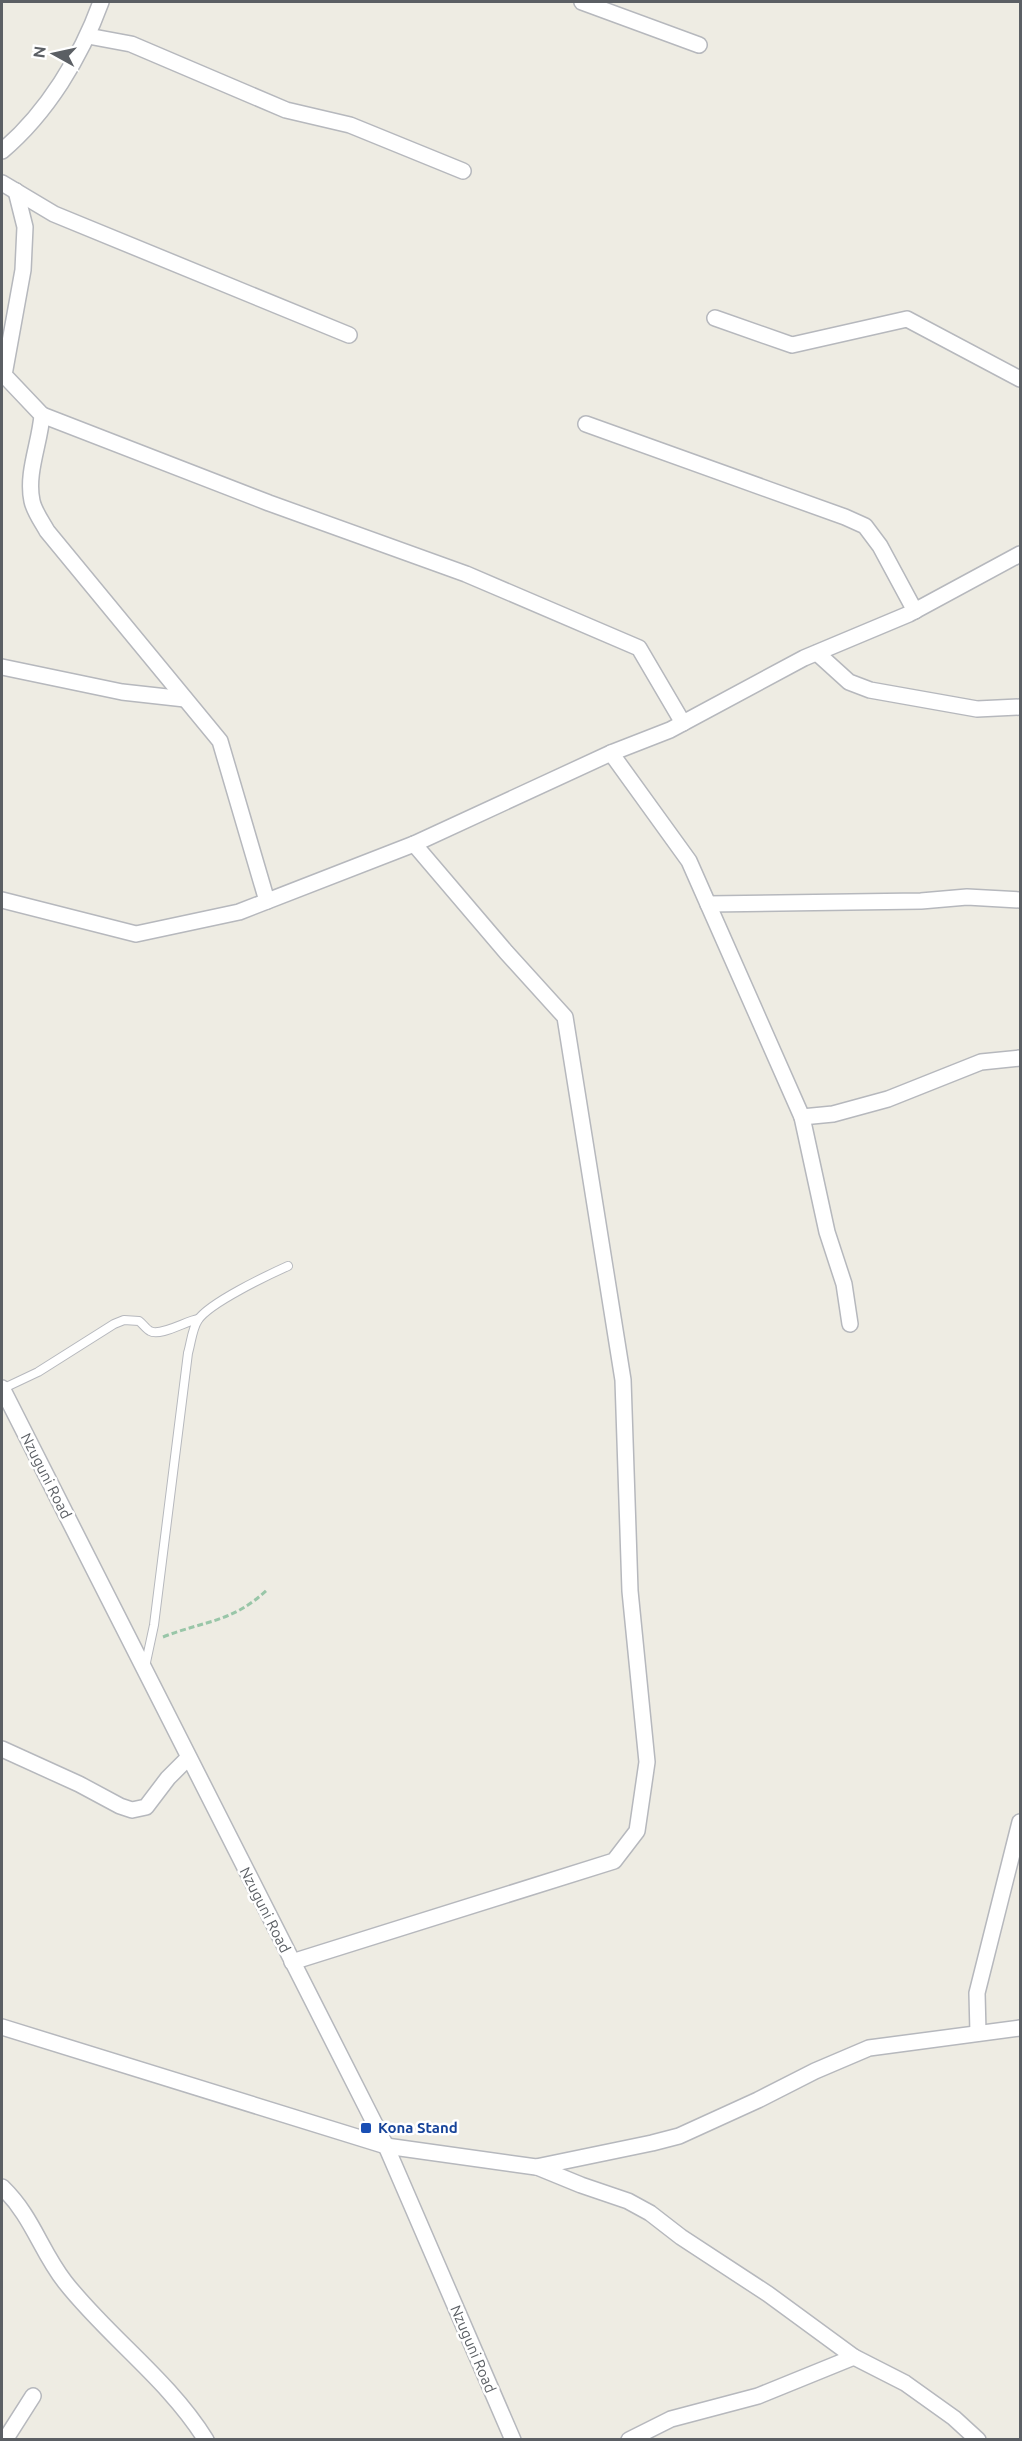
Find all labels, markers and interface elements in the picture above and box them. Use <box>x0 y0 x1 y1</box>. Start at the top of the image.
north arrow <box>24 24 84 84</box>
text: N <box>29 45 49 59</box>
street label: Nzuguni Road <box>18 1430 75 1521</box>
street label: Nzuguni Road <box>237 1864 294 1955</box>
place label: Kona Stand <box>378 2119 458 2136</box>
marker: Kona Stand <box>359 2121 373 2135</box>
street label: Nzuguni Road <box>447 2302 500 2395</box>

